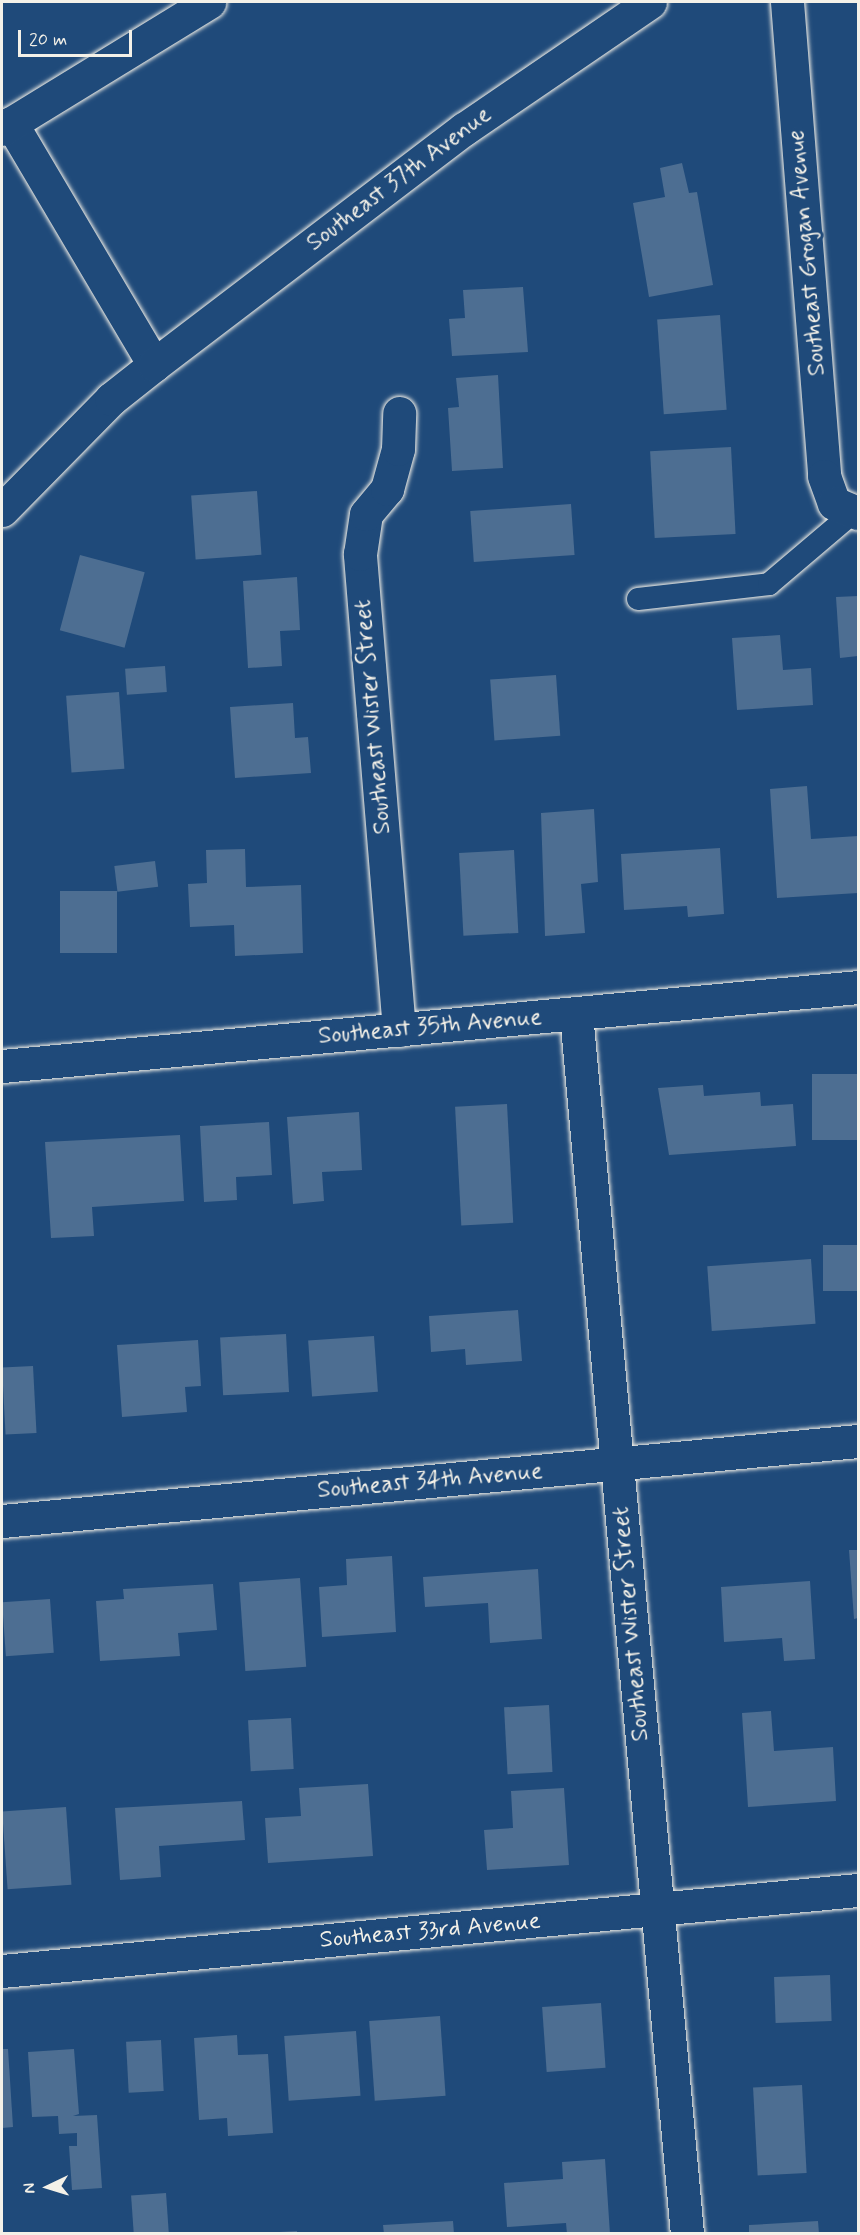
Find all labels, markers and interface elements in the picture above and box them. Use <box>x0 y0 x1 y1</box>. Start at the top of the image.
scale bar <box>21 18 135 56</box>
text: 20 m <box>29 28 67 52</box>
street label: Southeast 37th Avenue <box>301 100 497 258</box>
street label: Southeast Grogan Avenue <box>782 126 832 380</box>
street label: Southeast Wister Street <box>348 596 398 838</box>
street label: Southeast 35th Avenue <box>317 1003 543 1051</box>
street label: Southeast 34th Avenue <box>316 1457 544 1505</box>
street label: Southeast Wister Street <box>606 1503 656 1745</box>
street label: Southeast 33rd Avenue <box>318 1907 542 1955</box>
north arrow <box>18 2157 78 2217</box>
text: N <box>19 2182 40 2194</box>

